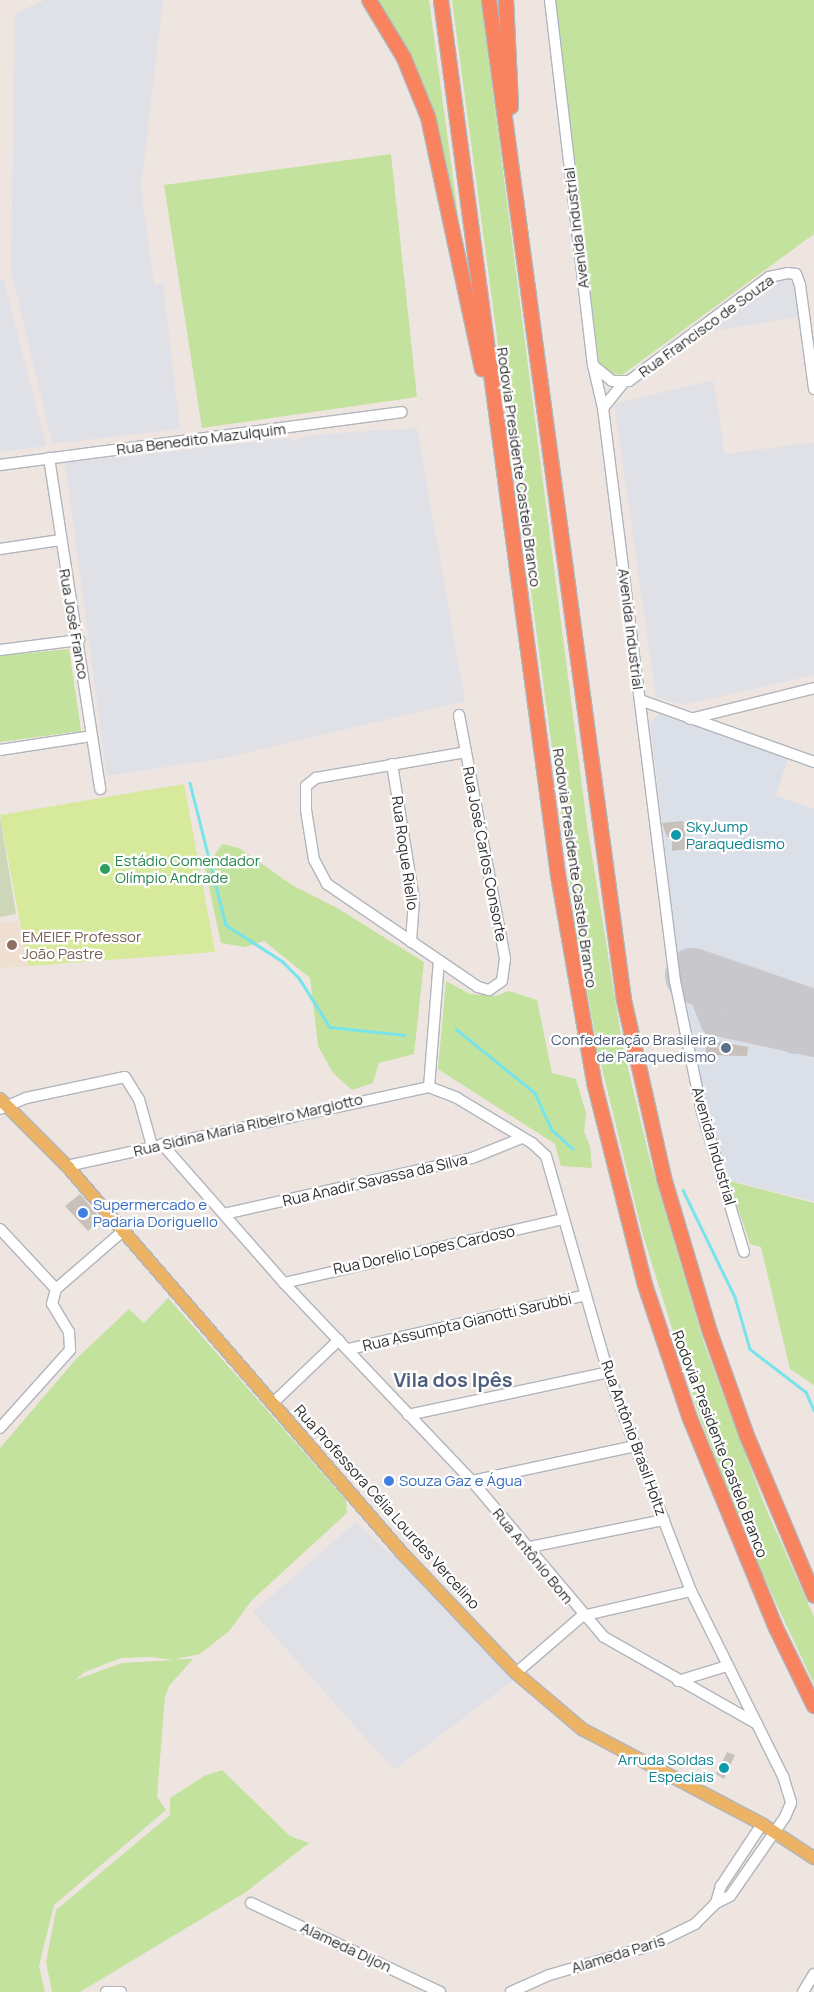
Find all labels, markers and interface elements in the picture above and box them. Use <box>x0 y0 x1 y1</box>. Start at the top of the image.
street label: Avenida Industrial <box>560 166 592 290</box>
street label: Rua Francisco de Souza <box>635 271 777 381</box>
street label: Rodovia Presidente Castelo Branco <box>493 346 545 588</box>
street label: Rua Benedito Mazulquim <box>115 420 287 458</box>
street label: Rua José Franco <box>55 567 93 681</box>
street label: Avenida Industrial <box>615 567 647 691</box>
street label: Rodovia Presidente Castelo Branco <box>549 747 601 989</box>
street label: Rua José Carlos Consorte <box>459 765 511 943</box>
street label: Rua Roque Riello <box>388 795 422 911</box>
place label: SkyJump Paraquedismo <box>686 817 785 852</box>
marker: SkyJump Paraquedismo <box>670 829 682 841</box>
place label: Estádio Comendador Olímpio Andrade <box>115 851 260 886</box>
marker: Estádio Comendador Olímpio Andrade <box>99 863 111 875</box>
place label: EMEIEF Professor João Pastre <box>22 927 141 962</box>
marker: EMEIEF Professor João Pastre <box>6 939 18 951</box>
place label: Confederação Brasileira de Paraquedismo <box>551 1030 716 1065</box>
marker: Confederação Brasileira de Paraquedismo <box>720 1042 732 1054</box>
street label: Avenida Industrial <box>689 1085 739 1207</box>
street label: Rua Sidina Maria Ribeiro Margiotto <box>132 1090 364 1160</box>
street label: Rua Anadir Savassa da Silva <box>281 1150 469 1210</box>
place label: Supermercado e Padaria Doriguello <box>93 1195 218 1230</box>
marker: Supermercado e Padaria Doriguello <box>77 1207 89 1219</box>
street label: Rua Dorelio Lopes Cardoso <box>331 1222 517 1278</box>
street label: Rua Assumpta Gianotti Sarubbi <box>361 1289 573 1355</box>
street label: Rodovia Presidente Castelo Branco <box>668 1328 772 1560</box>
street label: Rua Antônio Brasil Holtz <box>597 1358 671 1518</box>
district label: Vila dos Ipês <box>393 1367 513 1391</box>
street label: Rua Professora Célia Lourdes Vercelino <box>290 1401 484 1613</box>
place label: Souza Gaz e Água <box>399 1472 522 1490</box>
marker: Souza Gaz e Água <box>383 1475 395 1487</box>
street label: Rua Antônio Bom <box>489 1505 577 1607</box>
place label: Arruda Soldas Especiais <box>618 1750 714 1785</box>
marker: Arruda Soldas Especiais <box>718 1762 730 1774</box>
street label: Alameda Dijon <box>298 1918 394 1976</box>
street label: Alameda Paris <box>569 1931 667 1977</box>

